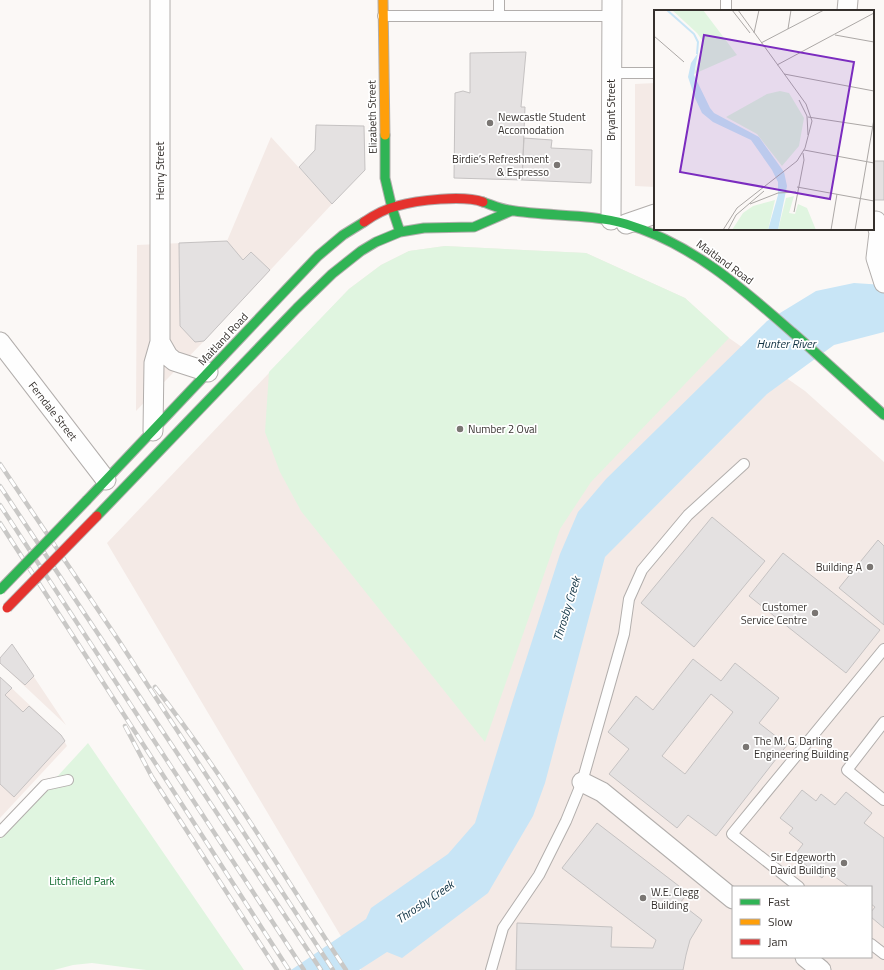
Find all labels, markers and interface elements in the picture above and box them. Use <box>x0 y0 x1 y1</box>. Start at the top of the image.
inset map <box>654 10 874 230</box>
street label: Bryant Street <box>603 79 619 141</box>
street label: Elizabeth Street <box>363 80 381 154</box>
place label: Newcastle Student Accomodation <box>498 109 586 138</box>
marker: Newcastle Student Accomodation <box>485 118 495 128</box>
street label: Henry Street <box>152 141 168 200</box>
place label: Birdie’s Refreshment & Espresso <box>452 151 549 180</box>
marker: Birdie’s Refreshment & Espresso <box>552 160 562 170</box>
street label: Maitland Road <box>693 236 757 288</box>
street label: Maitland Road <box>194 309 252 369</box>
water label: Hunter River <box>756 334 818 353</box>
street label: Ferndale Street <box>25 378 81 444</box>
place label: Number 2 Oval <box>468 421 537 437</box>
marker: Number 2 Oval <box>455 424 465 434</box>
place label: Building A <box>816 559 862 575</box>
marker: Building A <box>865 562 875 572</box>
water label: Throsby Creek <box>548 573 586 643</box>
place label: Customer Service Centre <box>741 599 807 628</box>
marker: Customer Service Centre <box>810 608 820 618</box>
place label: The M. G. Darling Engineering Building <box>754 733 849 762</box>
marker: The M. G. Darling Engineering Building <box>741 742 751 752</box>
place label: Sir Edgeworth David Building <box>770 849 836 878</box>
marker: Sir Edgeworth David Building <box>839 858 849 868</box>
park label: Litchfield Park <box>49 873 116 889</box>
water label: Throsby Creek <box>392 874 459 928</box>
place label: W.E. Clegg Building <box>651 884 699 913</box>
legend <box>732 886 872 958</box>
text: Fast <box>768 892 791 911</box>
marker: W.E. Clegg Building <box>638 893 648 903</box>
text: Slow <box>768 912 793 931</box>
text: Jam <box>768 932 788 951</box>

